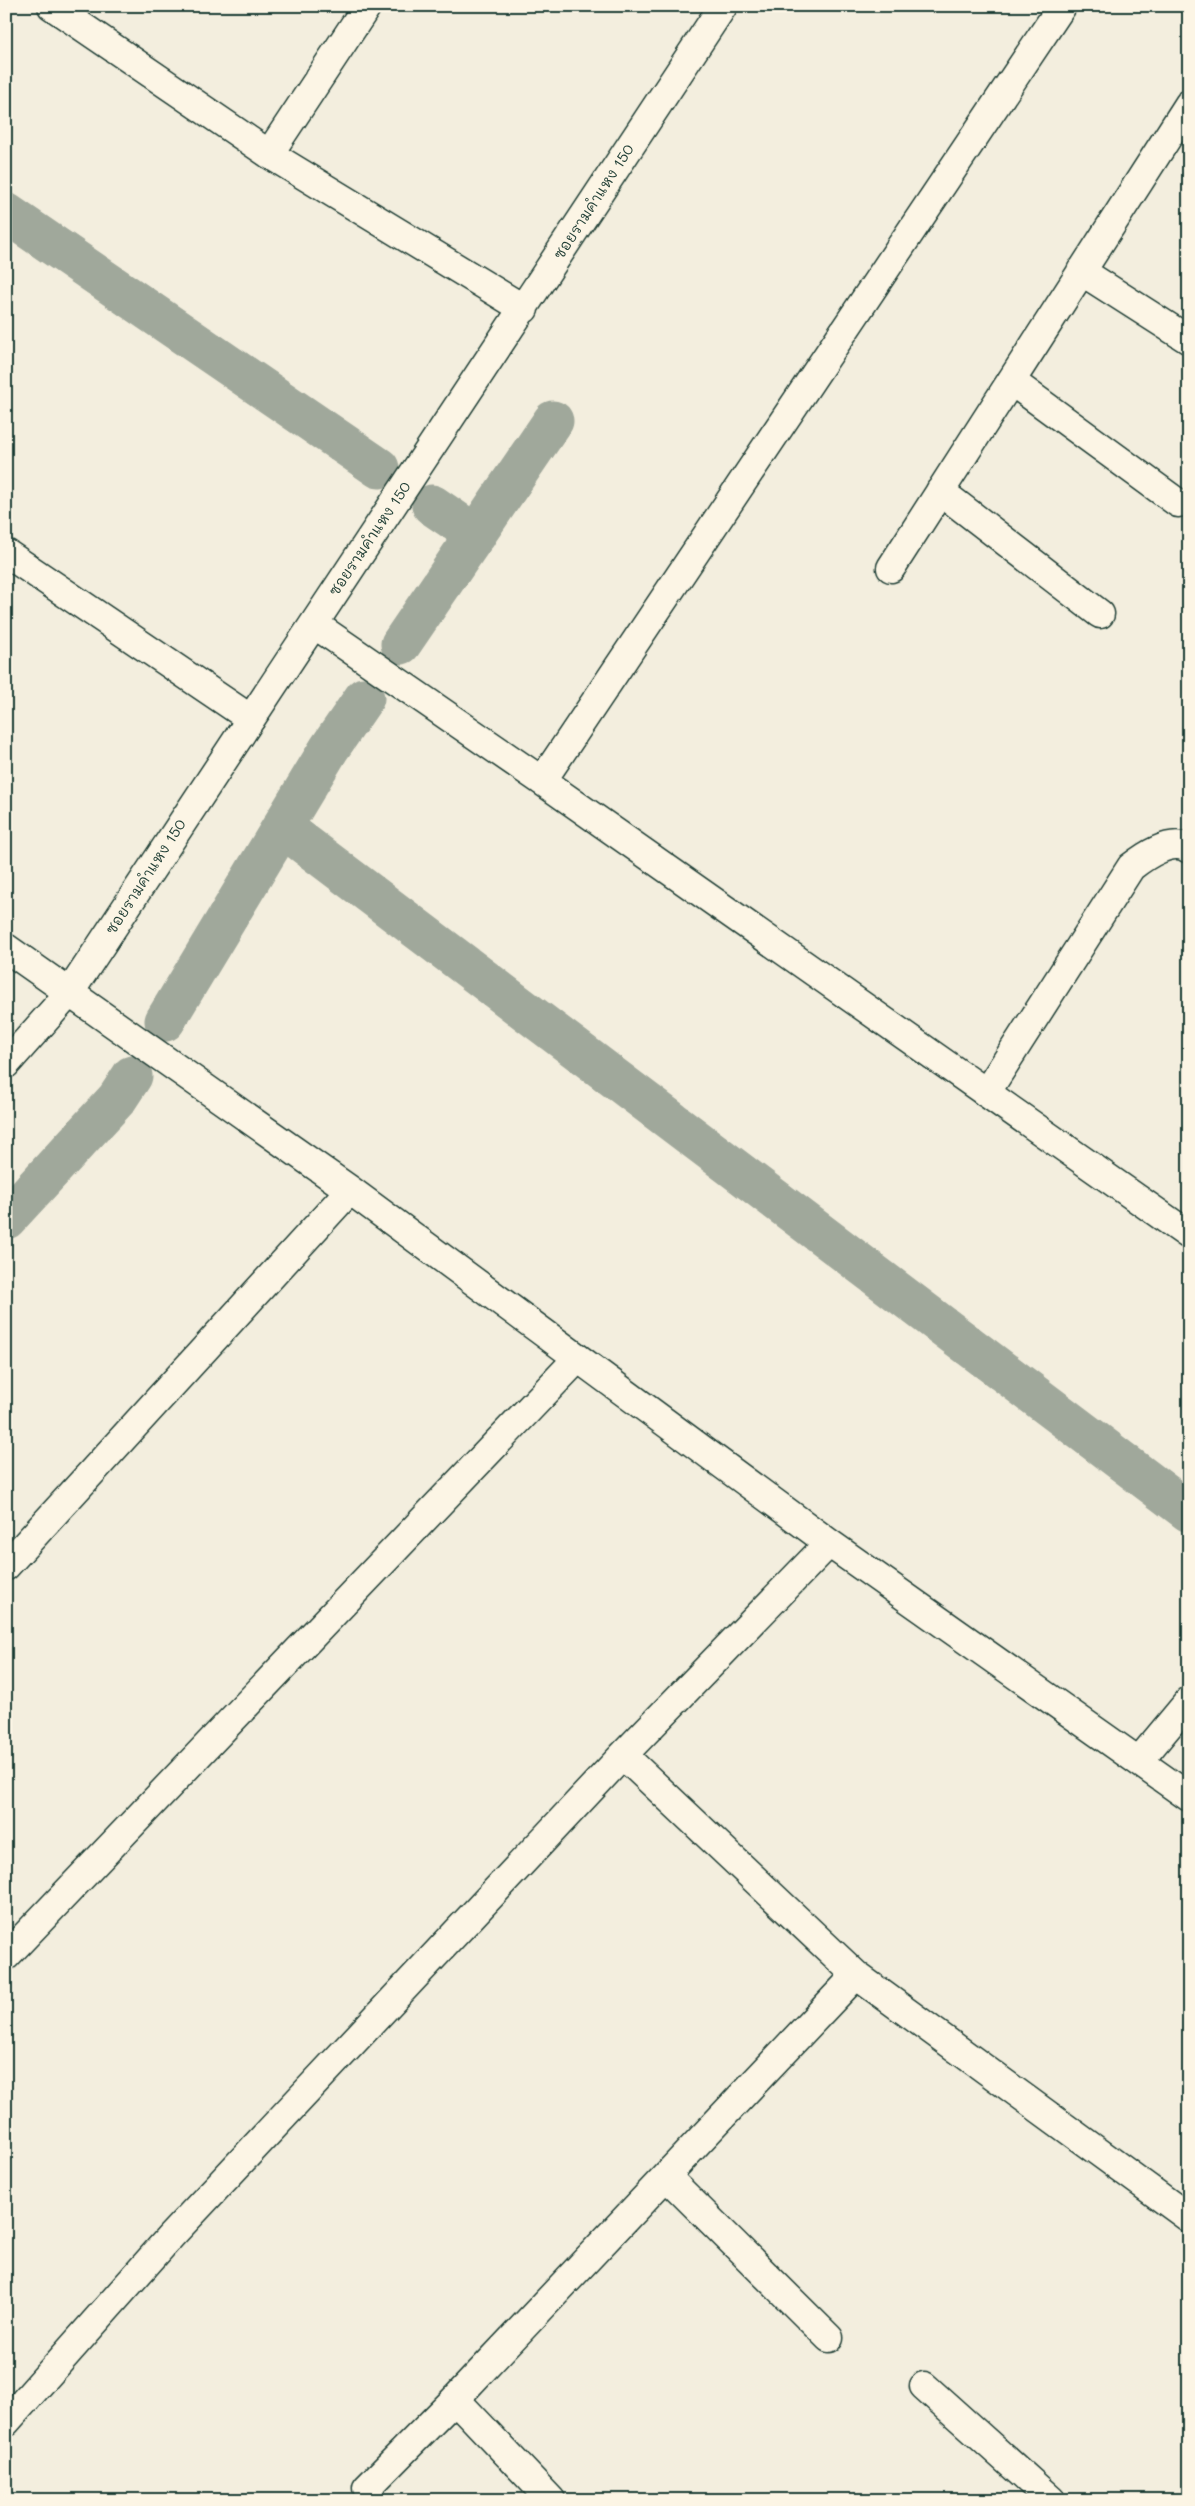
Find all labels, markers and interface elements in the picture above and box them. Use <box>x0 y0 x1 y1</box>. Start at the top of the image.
street label: ซอยรามคำแหง 150 <box>548 140 638 263</box>
street label: ซอยรามคำแหง 150 <box>324 477 415 599</box>
street label: ซอยรามคำแหง 150 <box>100 815 190 938</box>

